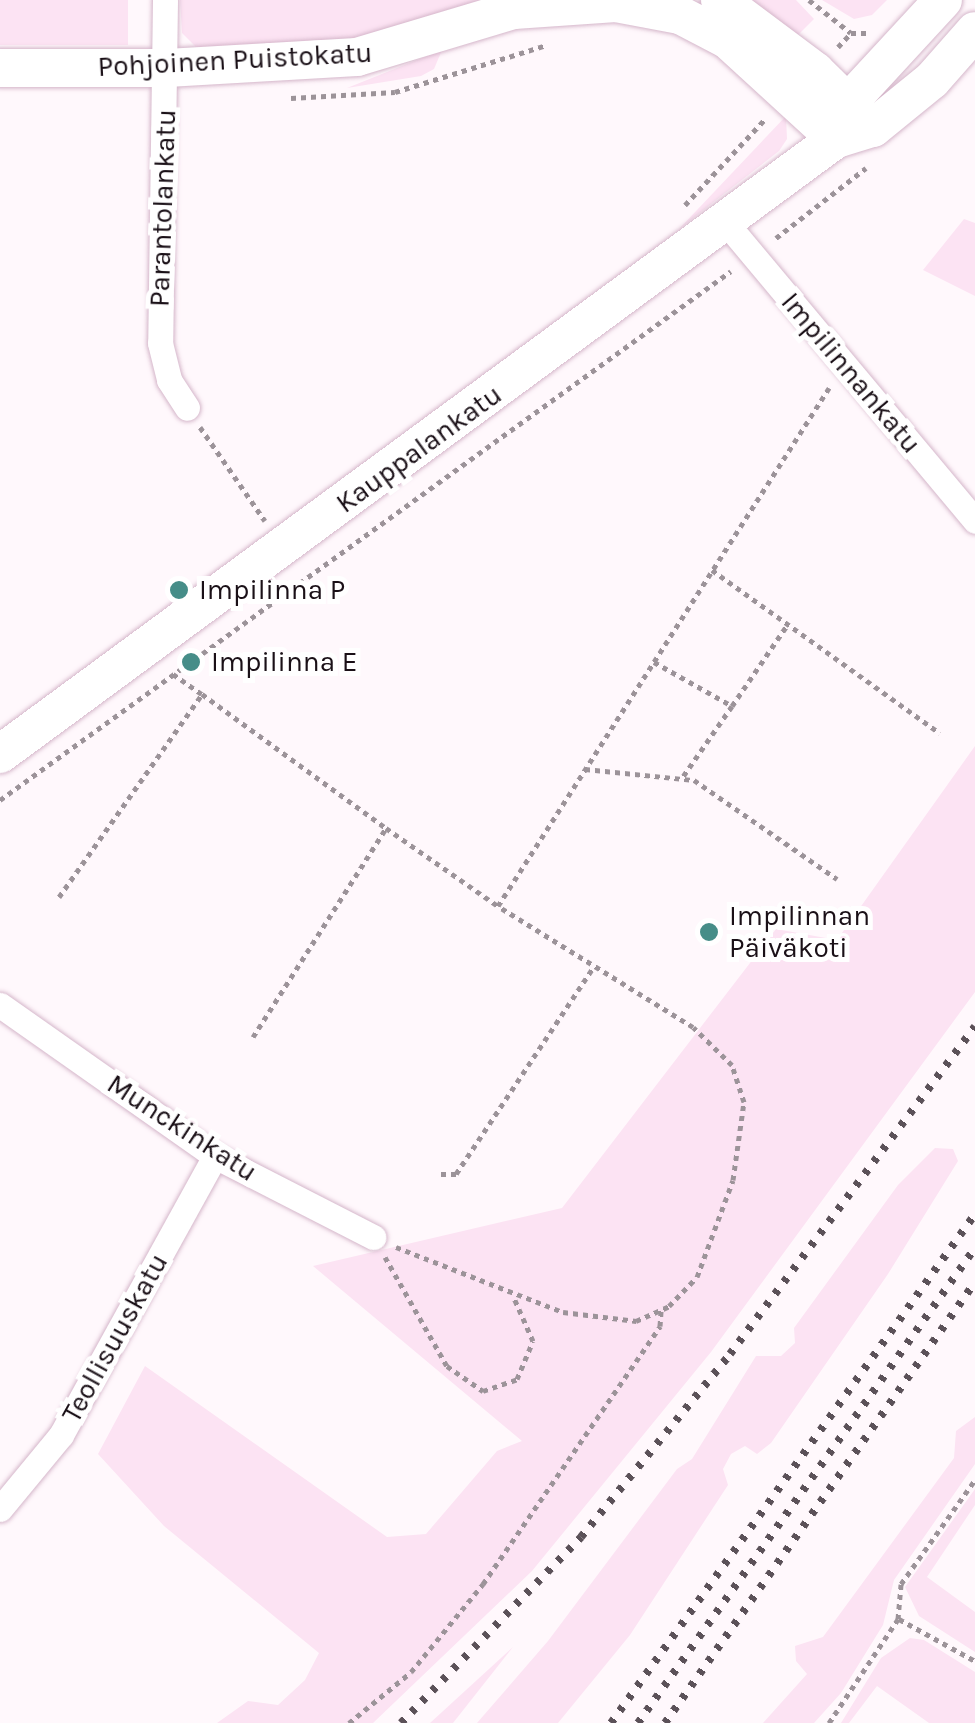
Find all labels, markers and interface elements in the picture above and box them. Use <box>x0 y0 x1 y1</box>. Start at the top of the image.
street label: Pohjoinen Puistokatu <box>97 36 373 84</box>
street label: Parantolankatu <box>143 108 183 308</box>
street label: Impilinnankatu <box>774 286 928 460</box>
street label: Kauppalankatu <box>330 378 508 520</box>
place label: Impilinna P <box>199 573 345 607</box>
marker: Impilinna P <box>168 579 190 601</box>
place label: Impilinna E <box>211 645 358 679</box>
marker: Impilinna E <box>180 651 202 673</box>
place label: Impilinnan Päiväkoti <box>729 899 870 965</box>
marker: Impilinnan Päiväkoti <box>698 921 720 943</box>
street label: Munckinkatu <box>101 1067 263 1189</box>
street label: Teollisuuskatu <box>55 1248 175 1428</box>

